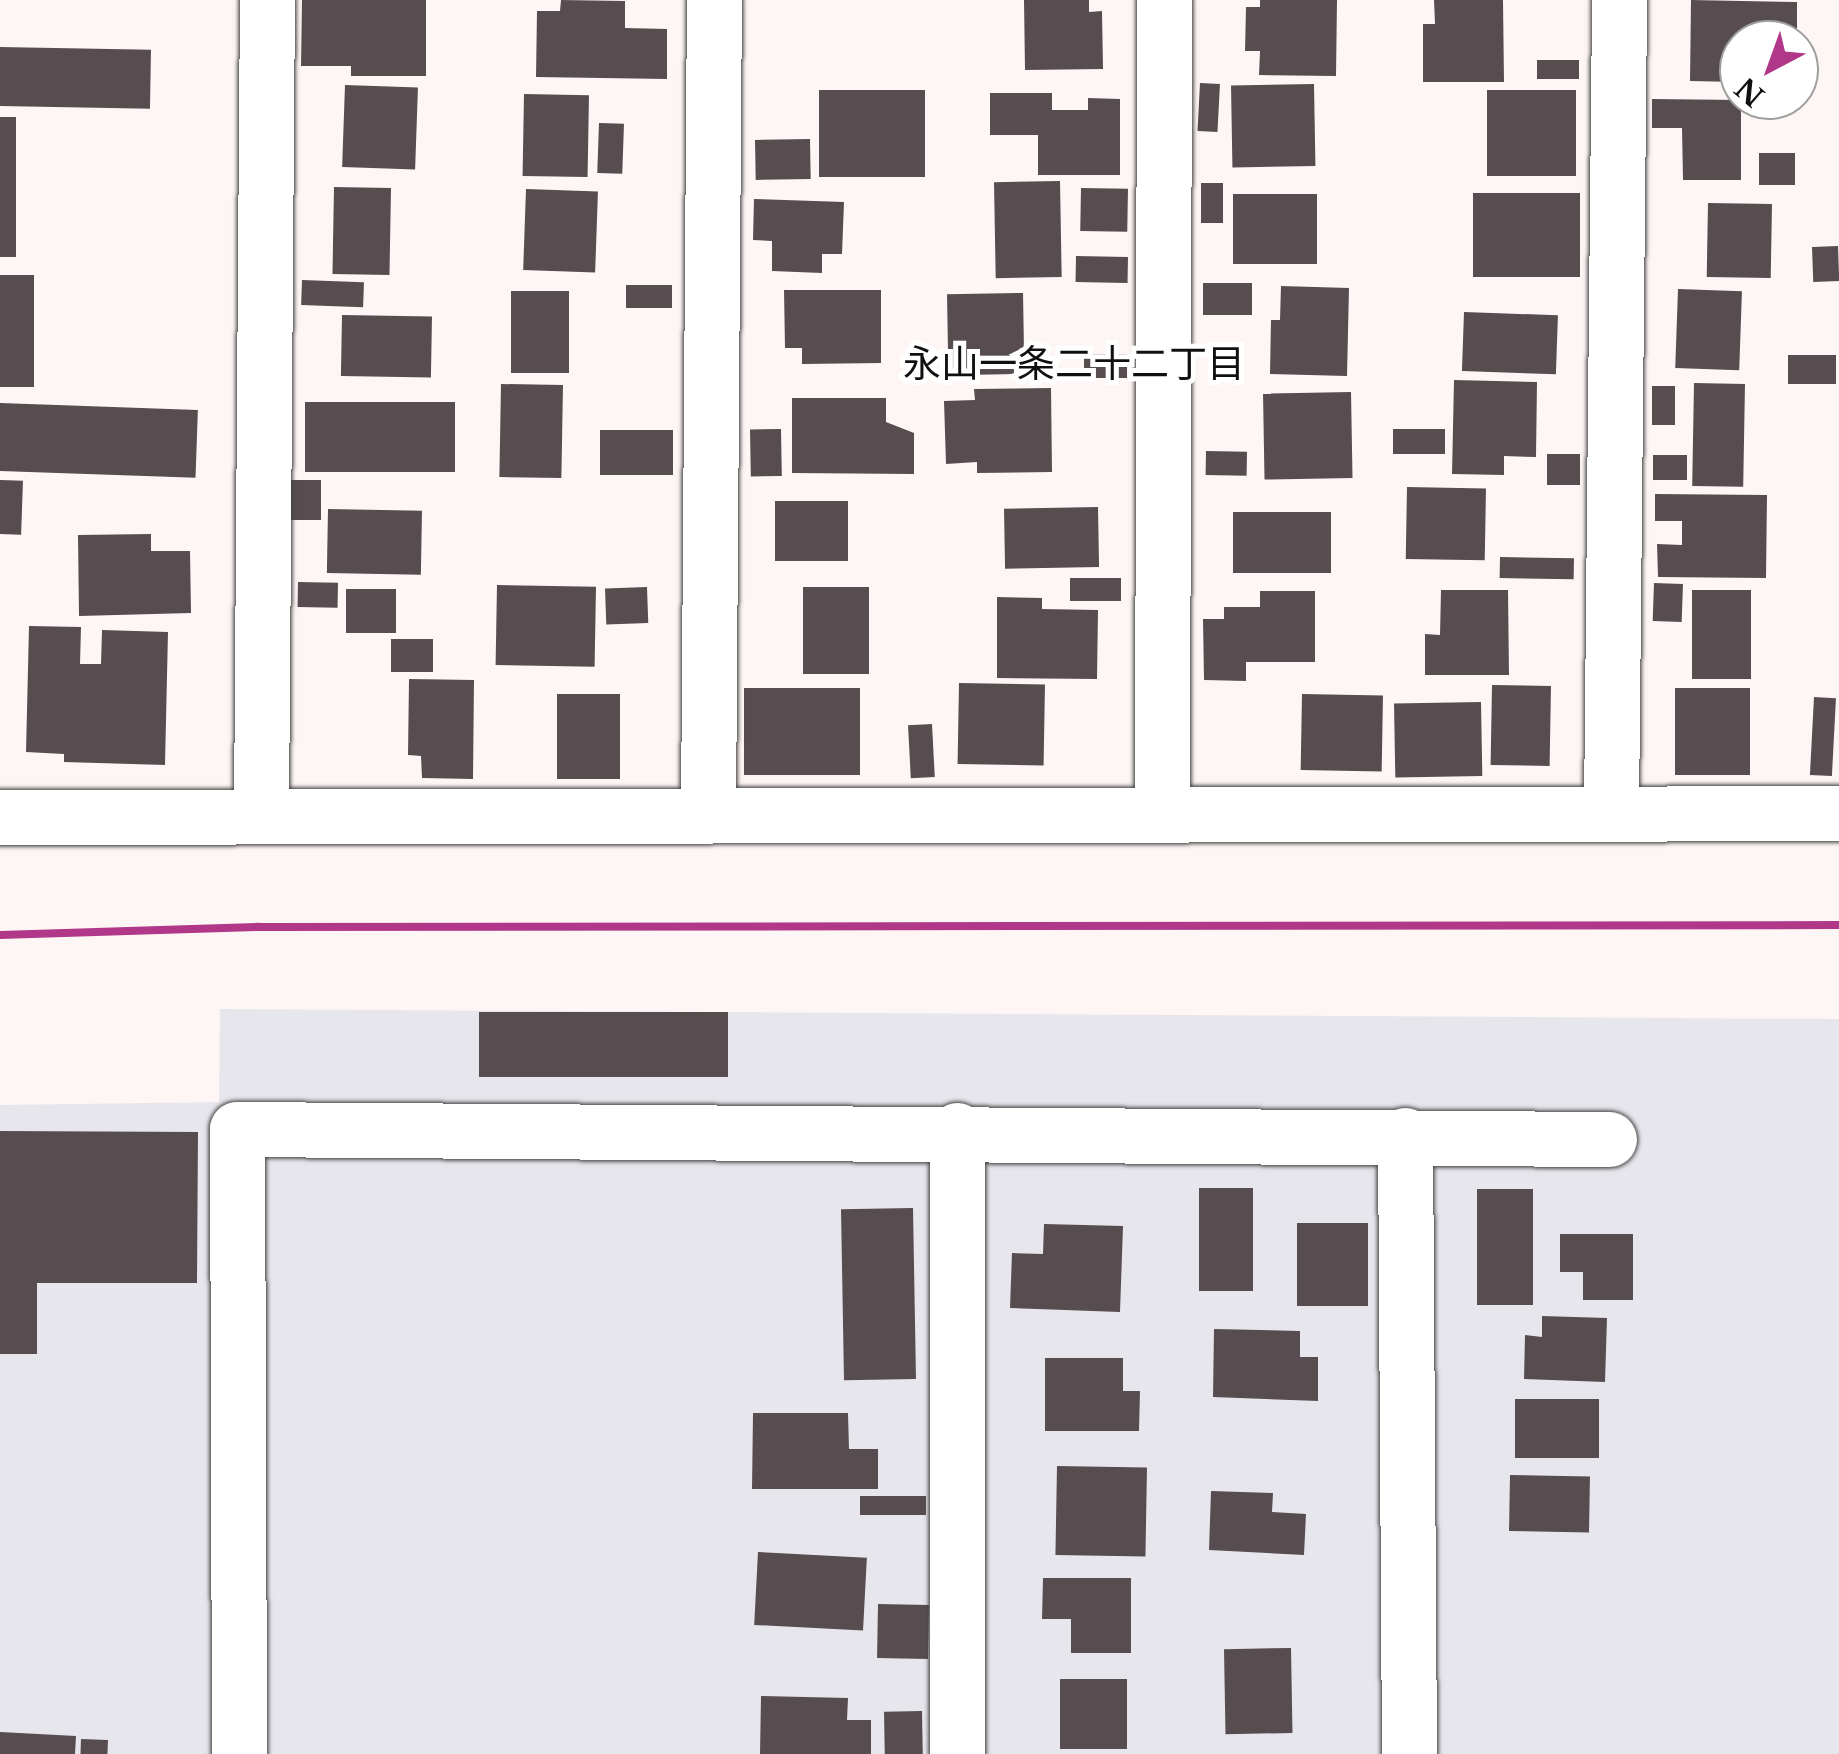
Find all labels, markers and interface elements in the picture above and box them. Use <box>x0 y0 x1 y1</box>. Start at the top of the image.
north arrow <box>1719 20 1819 120</box>
text: N <box>1729 70 1772 113</box>
district label: 永山一条二十二丁目 <box>903 341 1245 387</box>

